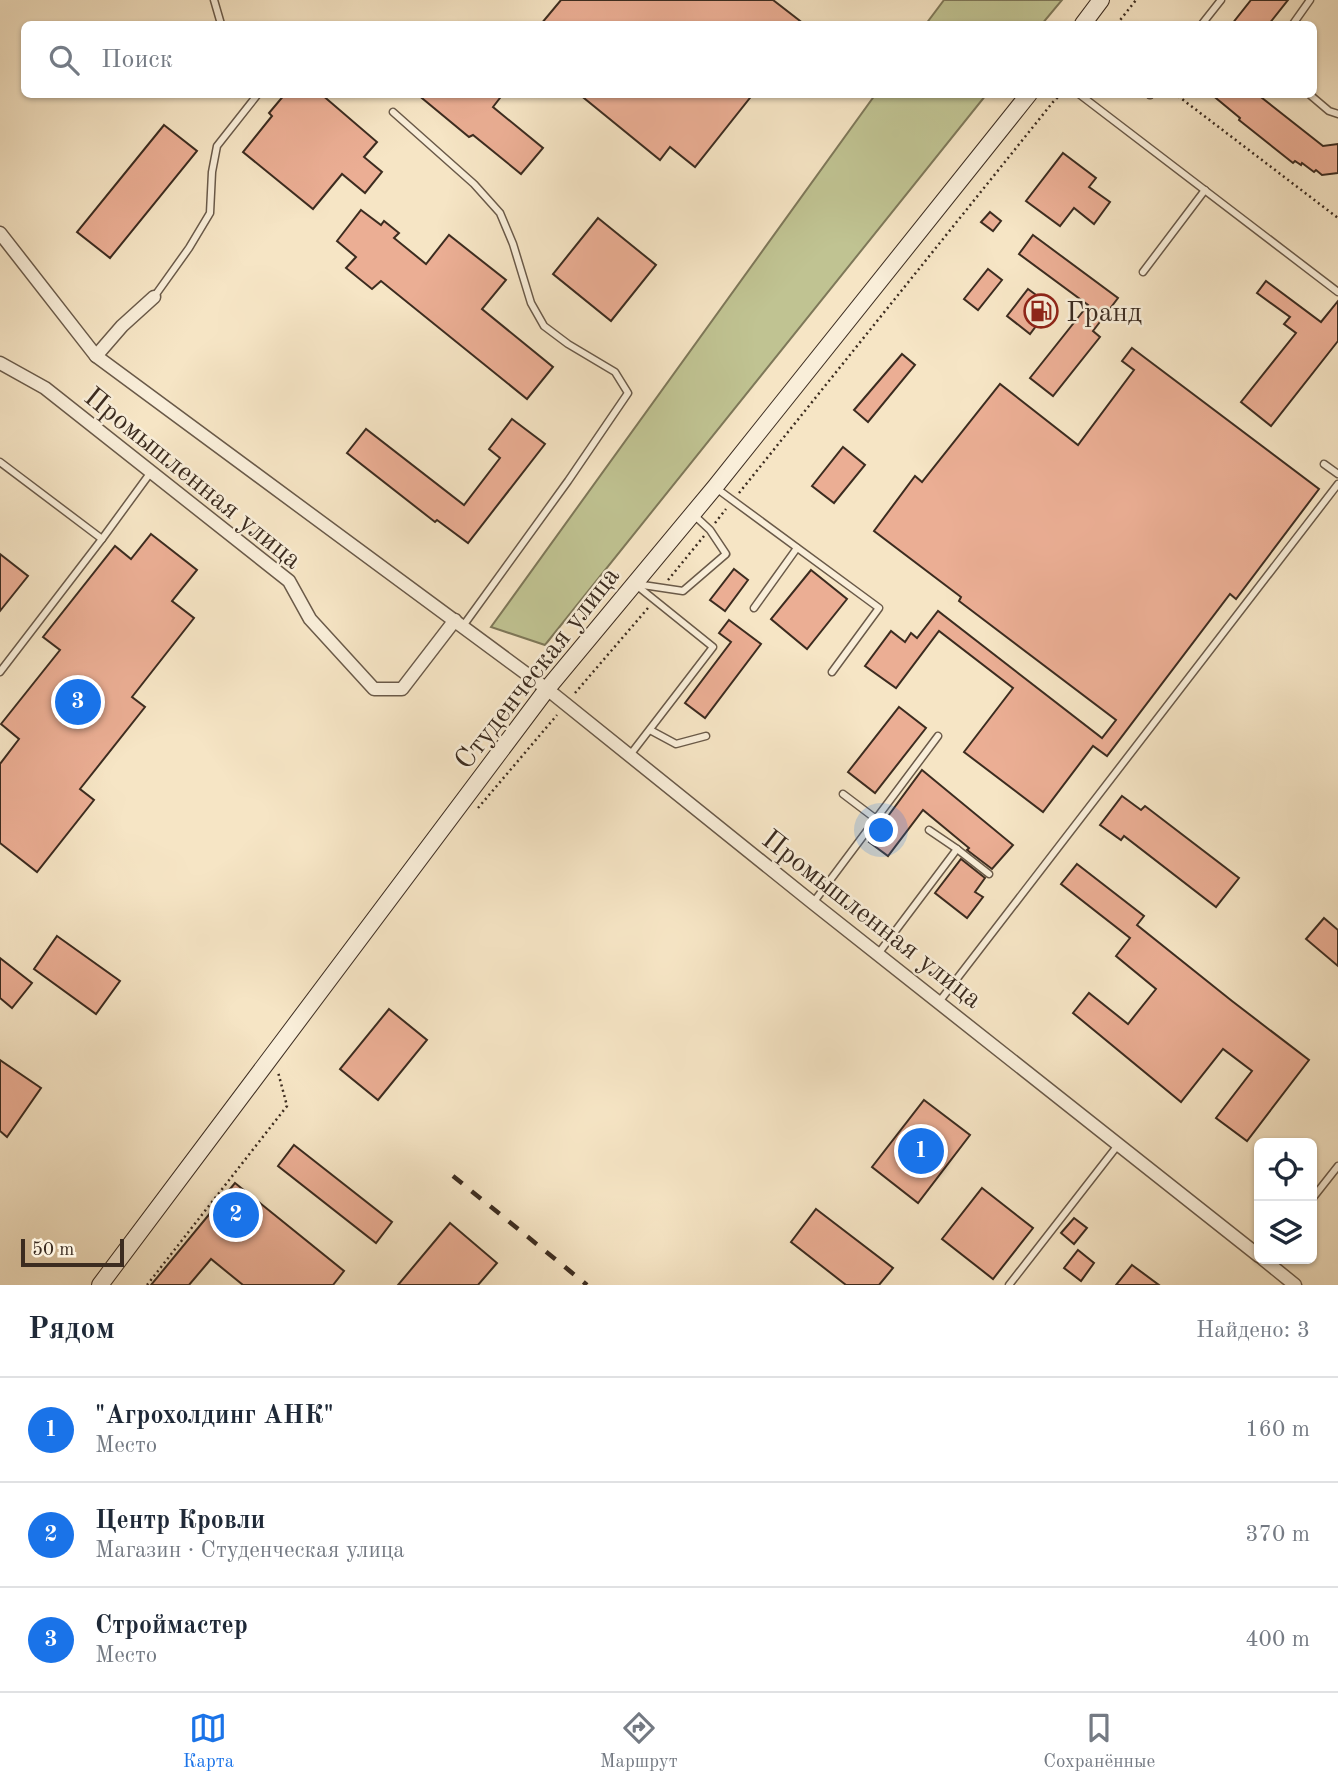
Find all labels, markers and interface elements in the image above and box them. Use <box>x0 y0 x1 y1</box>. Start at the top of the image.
search box <box>21 21 1317 98</box>
icon: search <box>45 41 83 79</box>
text: Поиск <box>101 47 173 73</box>
fuel station icon: Гранд <box>1022 292 1060 330</box>
place label: Гранд <box>1066 300 1142 328</box>
street label: Промышленная улица <box>78 383 306 575</box>
street label: Студенческая улица <box>451 562 626 775</box>
pin: 3 <box>55 676 101 728</box>
your location <box>864 813 898 847</box>
street label: Промышленная улица <box>756 826 986 1015</box>
pin: 1 <box>898 1125 944 1177</box>
map controls <box>1254 1138 1317 1264</box>
button: locate <box>1254 1138 1317 1201</box>
pin: 2 <box>213 1189 259 1241</box>
button: layers <box>1254 1201 1317 1264</box>
scale bar <box>21 1236 124 1268</box>
text: 50 m <box>32 1241 74 1260</box>
text: Рядом <box>28 1315 115 1345</box>
text: Найдено: 3 <box>1196 1319 1310 1342</box>
text: "Агрохолдинг АНК" <box>95 1403 334 1429</box>
text: 1 <box>44 1418 58 1441</box>
text: 160 m <box>1245 1418 1310 1441</box>
text: Место <box>95 1434 157 1457</box>
text: Центр Кровли <box>95 1508 265 1534</box>
text: 2 <box>44 1523 58 1546</box>
text: 370 m <box>1245 1523 1310 1546</box>
text: Магазин · Студенческая улица <box>95 1539 405 1562</box>
text: Строймастер <box>95 1613 248 1639</box>
text: 3 <box>44 1628 58 1651</box>
text: 400 m <box>1245 1628 1310 1651</box>
text: Место <box>95 1644 157 1667</box>
tab: Карта <box>183 1709 234 1774</box>
tab: Маршрут <box>600 1709 678 1774</box>
tab: Сохранённые <box>1043 1709 1155 1774</box>

